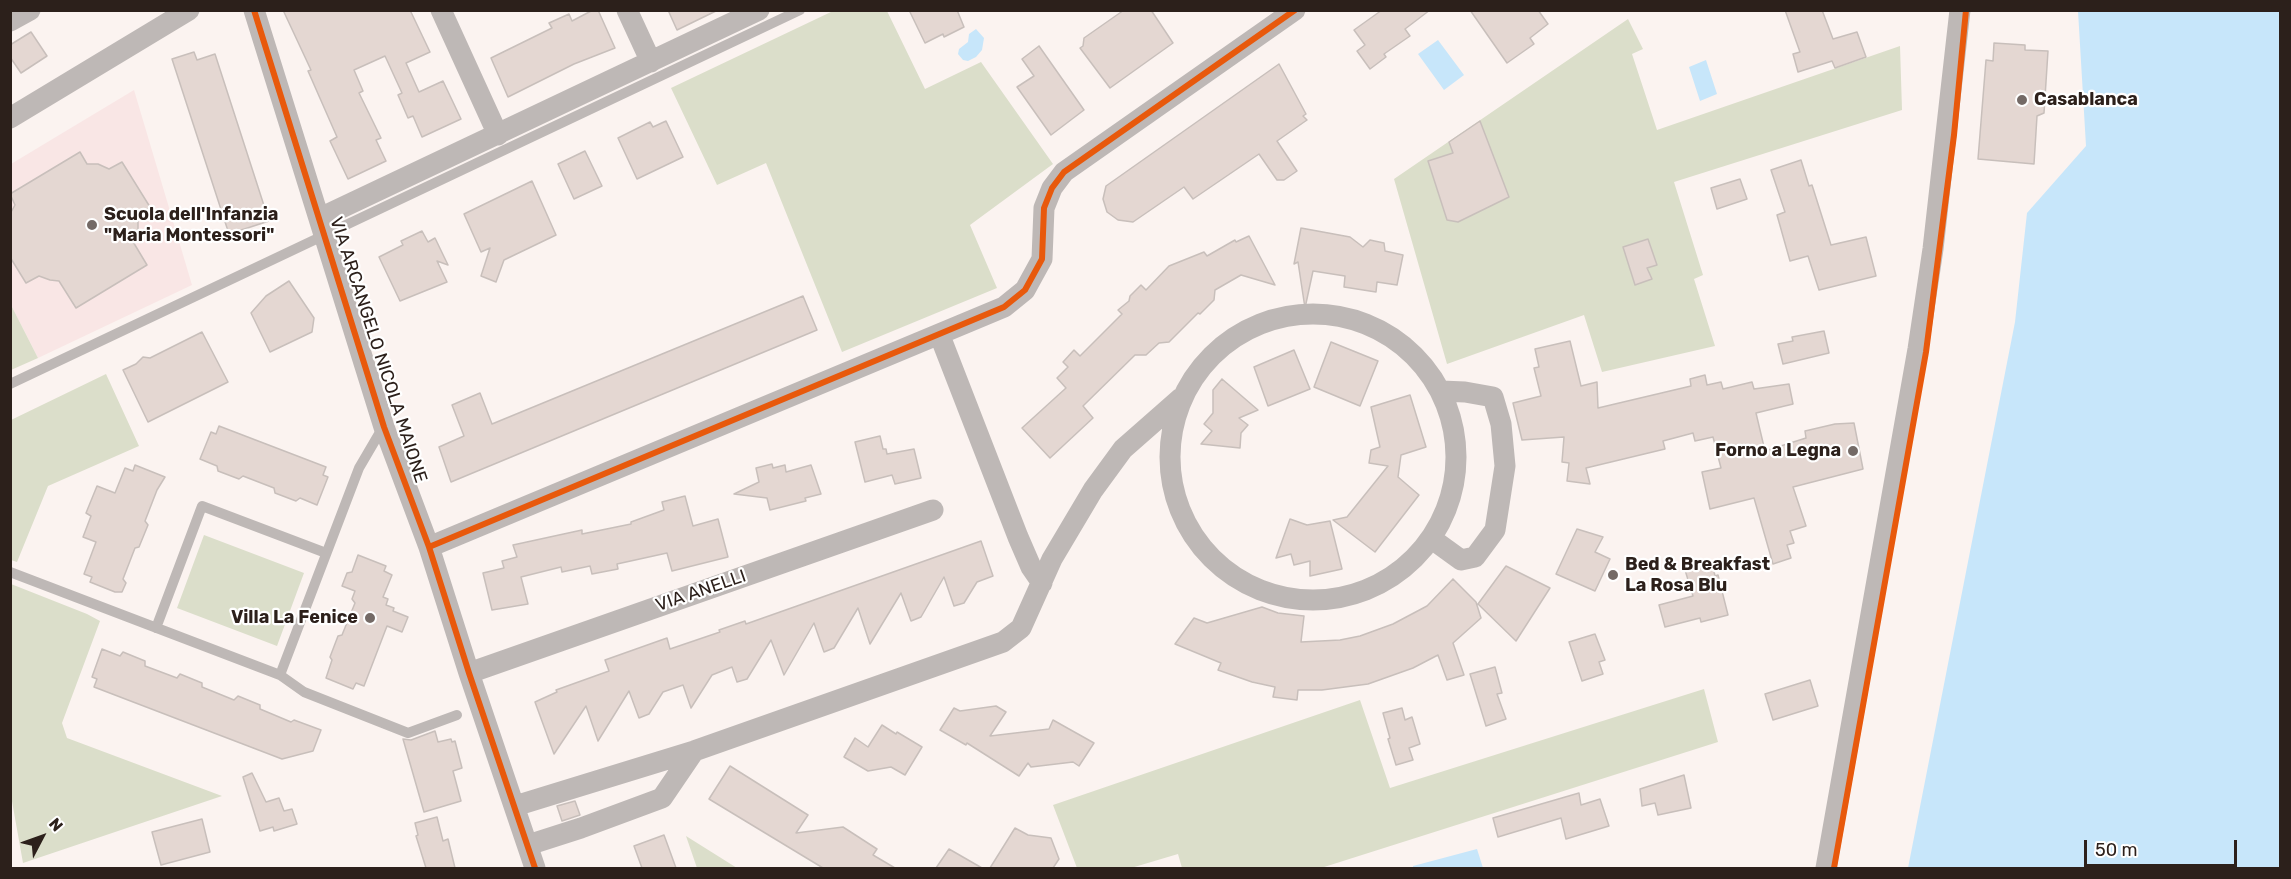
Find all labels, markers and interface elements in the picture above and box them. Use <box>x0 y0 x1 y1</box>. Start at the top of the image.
place label: Casablanca <box>2034 89 2138 111</box>
marker: Casablanca <box>2015 93 2029 107</box>
place label: Scuola dell'Infanzia "Maria Montessori" <box>104 204 278 246</box>
street label: VIA ARCANGELO NICOLA MAIONE <box>325 214 431 486</box>
marker: Scuola dell'Infanzia "Maria Montessori" <box>85 218 99 232</box>
place label: Forno a Legna <box>1715 440 1841 462</box>
marker: Forno a Legna <box>1846 444 1860 458</box>
place label: Bed & Breakfast La Rosa Blu <box>1625 554 1770 596</box>
street label: VIA ANELLI <box>653 566 749 616</box>
marker: Bed & Breakfast La Rosa Blu <box>1606 568 1620 582</box>
place label: Villa La Fenice <box>231 607 358 629</box>
marker: Villa La Fenice <box>363 611 377 625</box>
north arrow <box>12 807 72 867</box>
text: N <box>45 814 67 835</box>
scale bar <box>2087 828 2240 866</box>
text: 50 m <box>2095 839 2138 861</box>

